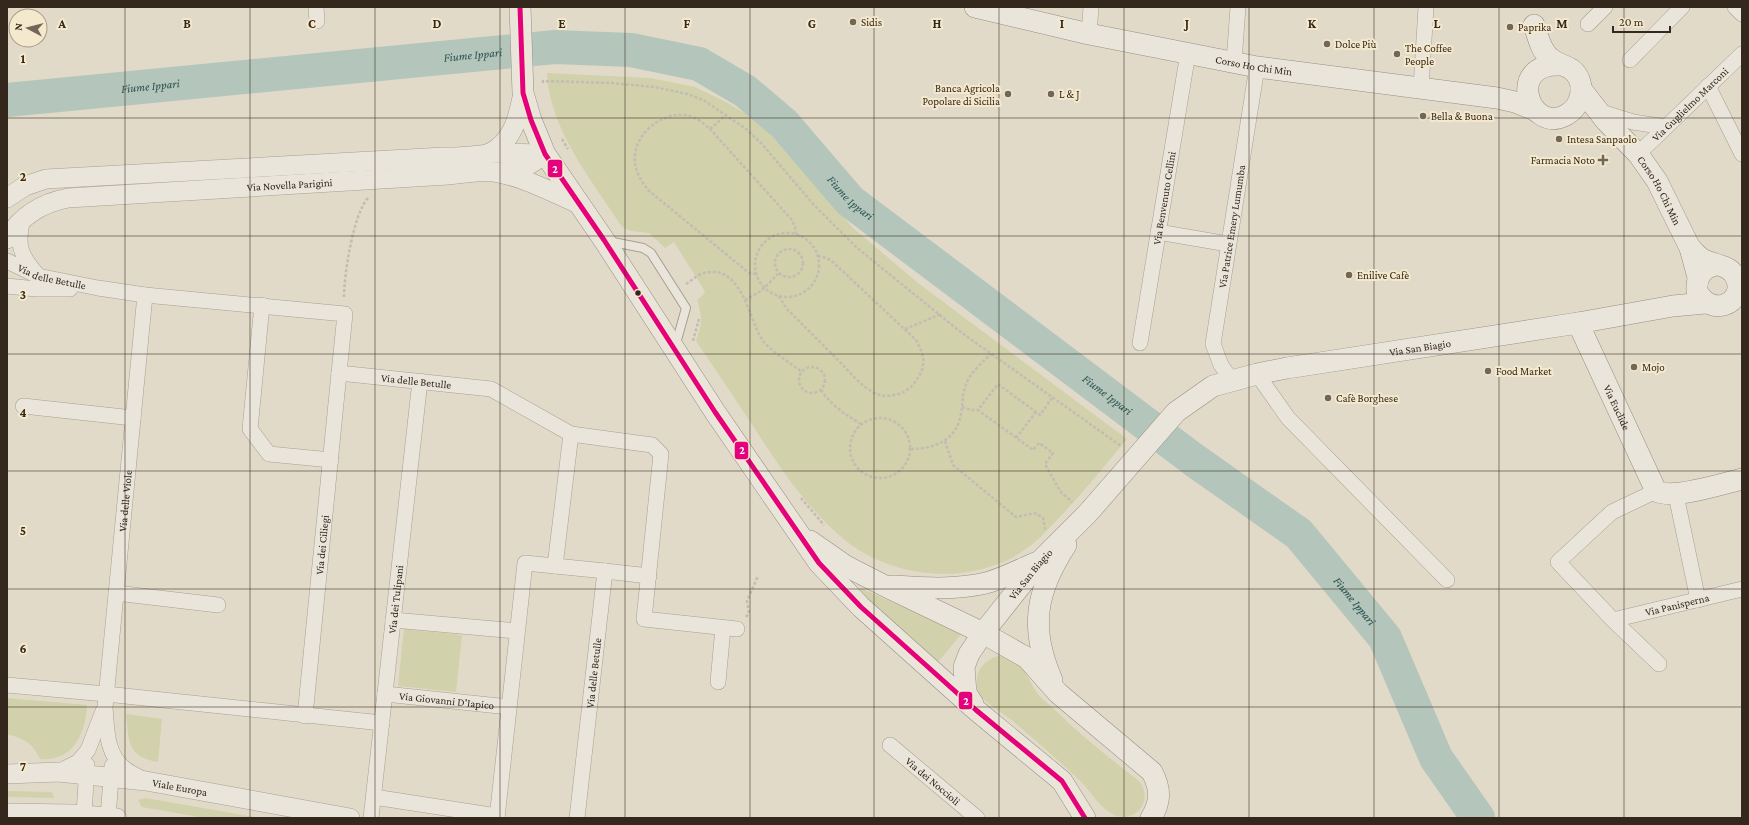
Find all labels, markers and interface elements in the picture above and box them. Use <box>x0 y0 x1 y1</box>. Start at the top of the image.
north arrow <box>8 8 48 48</box>
scale bar <box>1613 8 1670 34</box>
text: 20 m <box>1619 15 1644 29</box>
text: A <box>57 16 66 31</box>
text: B <box>183 16 191 31</box>
text: C <box>308 16 316 31</box>
text: D <box>433 16 442 31</box>
text: E <box>558 16 566 31</box>
text: F <box>684 16 691 31</box>
text: G <box>808 16 816 31</box>
place label: Sidis <box>861 16 882 28</box>
text: H <box>933 16 942 31</box>
text: I <box>1060 16 1064 31</box>
text: J <box>1183 16 1189 31</box>
text: K <box>1308 16 1317 31</box>
text: L <box>1434 16 1441 31</box>
text: M <box>1556 16 1568 31</box>
marker: Sidis <box>848 17 858 27</box>
place label: Paprika <box>1518 21 1551 34</box>
text: N <box>12 22 25 31</box>
marker: Paprika <box>1505 22 1515 32</box>
place label: Dolce Più <box>1335 38 1376 50</box>
marker: Dolce Più <box>1322 39 1332 49</box>
place label: The Coffee People <box>1405 42 1452 68</box>
water label: Fiume Ippari <box>443 45 504 65</box>
marker: The Coffee People <box>1392 49 1402 59</box>
text: 1 <box>21 51 26 66</box>
street label: Corso Ho Chi Min <box>1214 53 1293 78</box>
street label: Via Guglielmo Marconi <box>1649 65 1731 143</box>
water label: Fiume Ippari <box>120 76 181 96</box>
place label: Banca Agricola Popolare di Sicilia <box>922 82 1000 108</box>
place label: L & J <box>1059 88 1080 101</box>
marker: Banca Agricola Popolare di Sicilia <box>1003 89 1013 99</box>
marker: L & J <box>1046 89 1056 99</box>
place label: Bella & Buona <box>1431 110 1493 122</box>
marker: Bella & Buona <box>1418 111 1428 121</box>
place label: Intesa Sanpaolo <box>1567 133 1637 146</box>
marker: Intesa Sanpaolo <box>1554 134 1564 144</box>
street label: Via Benvenuto Cellini <box>1150 150 1178 246</box>
street label: Corso Ho Chi Min <box>1635 153 1684 227</box>
place label: Farmacia Noto <box>1531 154 1596 166</box>
marker: Farmacia Noto <box>1598 155 1608 165</box>
line badge: 2 <box>547 159 563 178</box>
text: 2 <box>552 163 558 175</box>
street label: Via Patrice Emery Lumumba <box>1216 164 1247 289</box>
text: 2 <box>20 169 27 184</box>
water label: Fiume Ippari <box>824 173 877 224</box>
street label: Via Novella Parigini <box>246 176 333 193</box>
street label: Via delle Betulle <box>16 261 87 291</box>
place label: Enilive Cafè <box>1357 269 1409 281</box>
marker: Enilive Cafè <box>1344 270 1354 280</box>
text: 3 <box>20 287 26 302</box>
unlabelled marker <box>633 288 643 298</box>
street label: Via San Biagio <box>1388 337 1452 358</box>
place label: Mojo <box>1642 361 1665 374</box>
marker: Mojo <box>1629 362 1639 372</box>
place label: Food Market <box>1496 365 1552 377</box>
marker: Food Market <box>1483 366 1493 376</box>
street label: Via delle Betulle <box>381 371 452 391</box>
water label: Fiume Ippari <box>1080 371 1136 418</box>
street label: Via Euclide <box>1601 383 1633 432</box>
place label: Cafè Borghese <box>1336 392 1398 405</box>
marker: Cafè Borghese <box>1323 393 1333 403</box>
text: 4 <box>19 405 27 420</box>
line badge: 2 <box>734 441 749 460</box>
text: 2 <box>739 444 745 456</box>
street label: Via delle Viole <box>116 469 134 532</box>
street label: Via dei Ciliegi <box>313 514 332 575</box>
text: 5 <box>20 523 26 538</box>
street label: Via San Biagio <box>1006 546 1055 602</box>
street label: Via dei Tulipani <box>386 564 405 634</box>
water label: Fiume Ippari <box>1330 574 1379 629</box>
street label: Via Panisperna <box>1644 591 1710 618</box>
street label: Via delle Betulle <box>584 637 603 709</box>
text: 6 <box>19 641 27 656</box>
street label: Via Giovanni D'Iapico <box>399 690 495 711</box>
line badge: 2 <box>958 691 973 710</box>
text: 2 <box>963 695 969 707</box>
street label: Via dei Noccioli <box>903 755 963 807</box>
text: 7 <box>20 759 26 774</box>
street label: Viale Europa <box>151 776 208 798</box>

